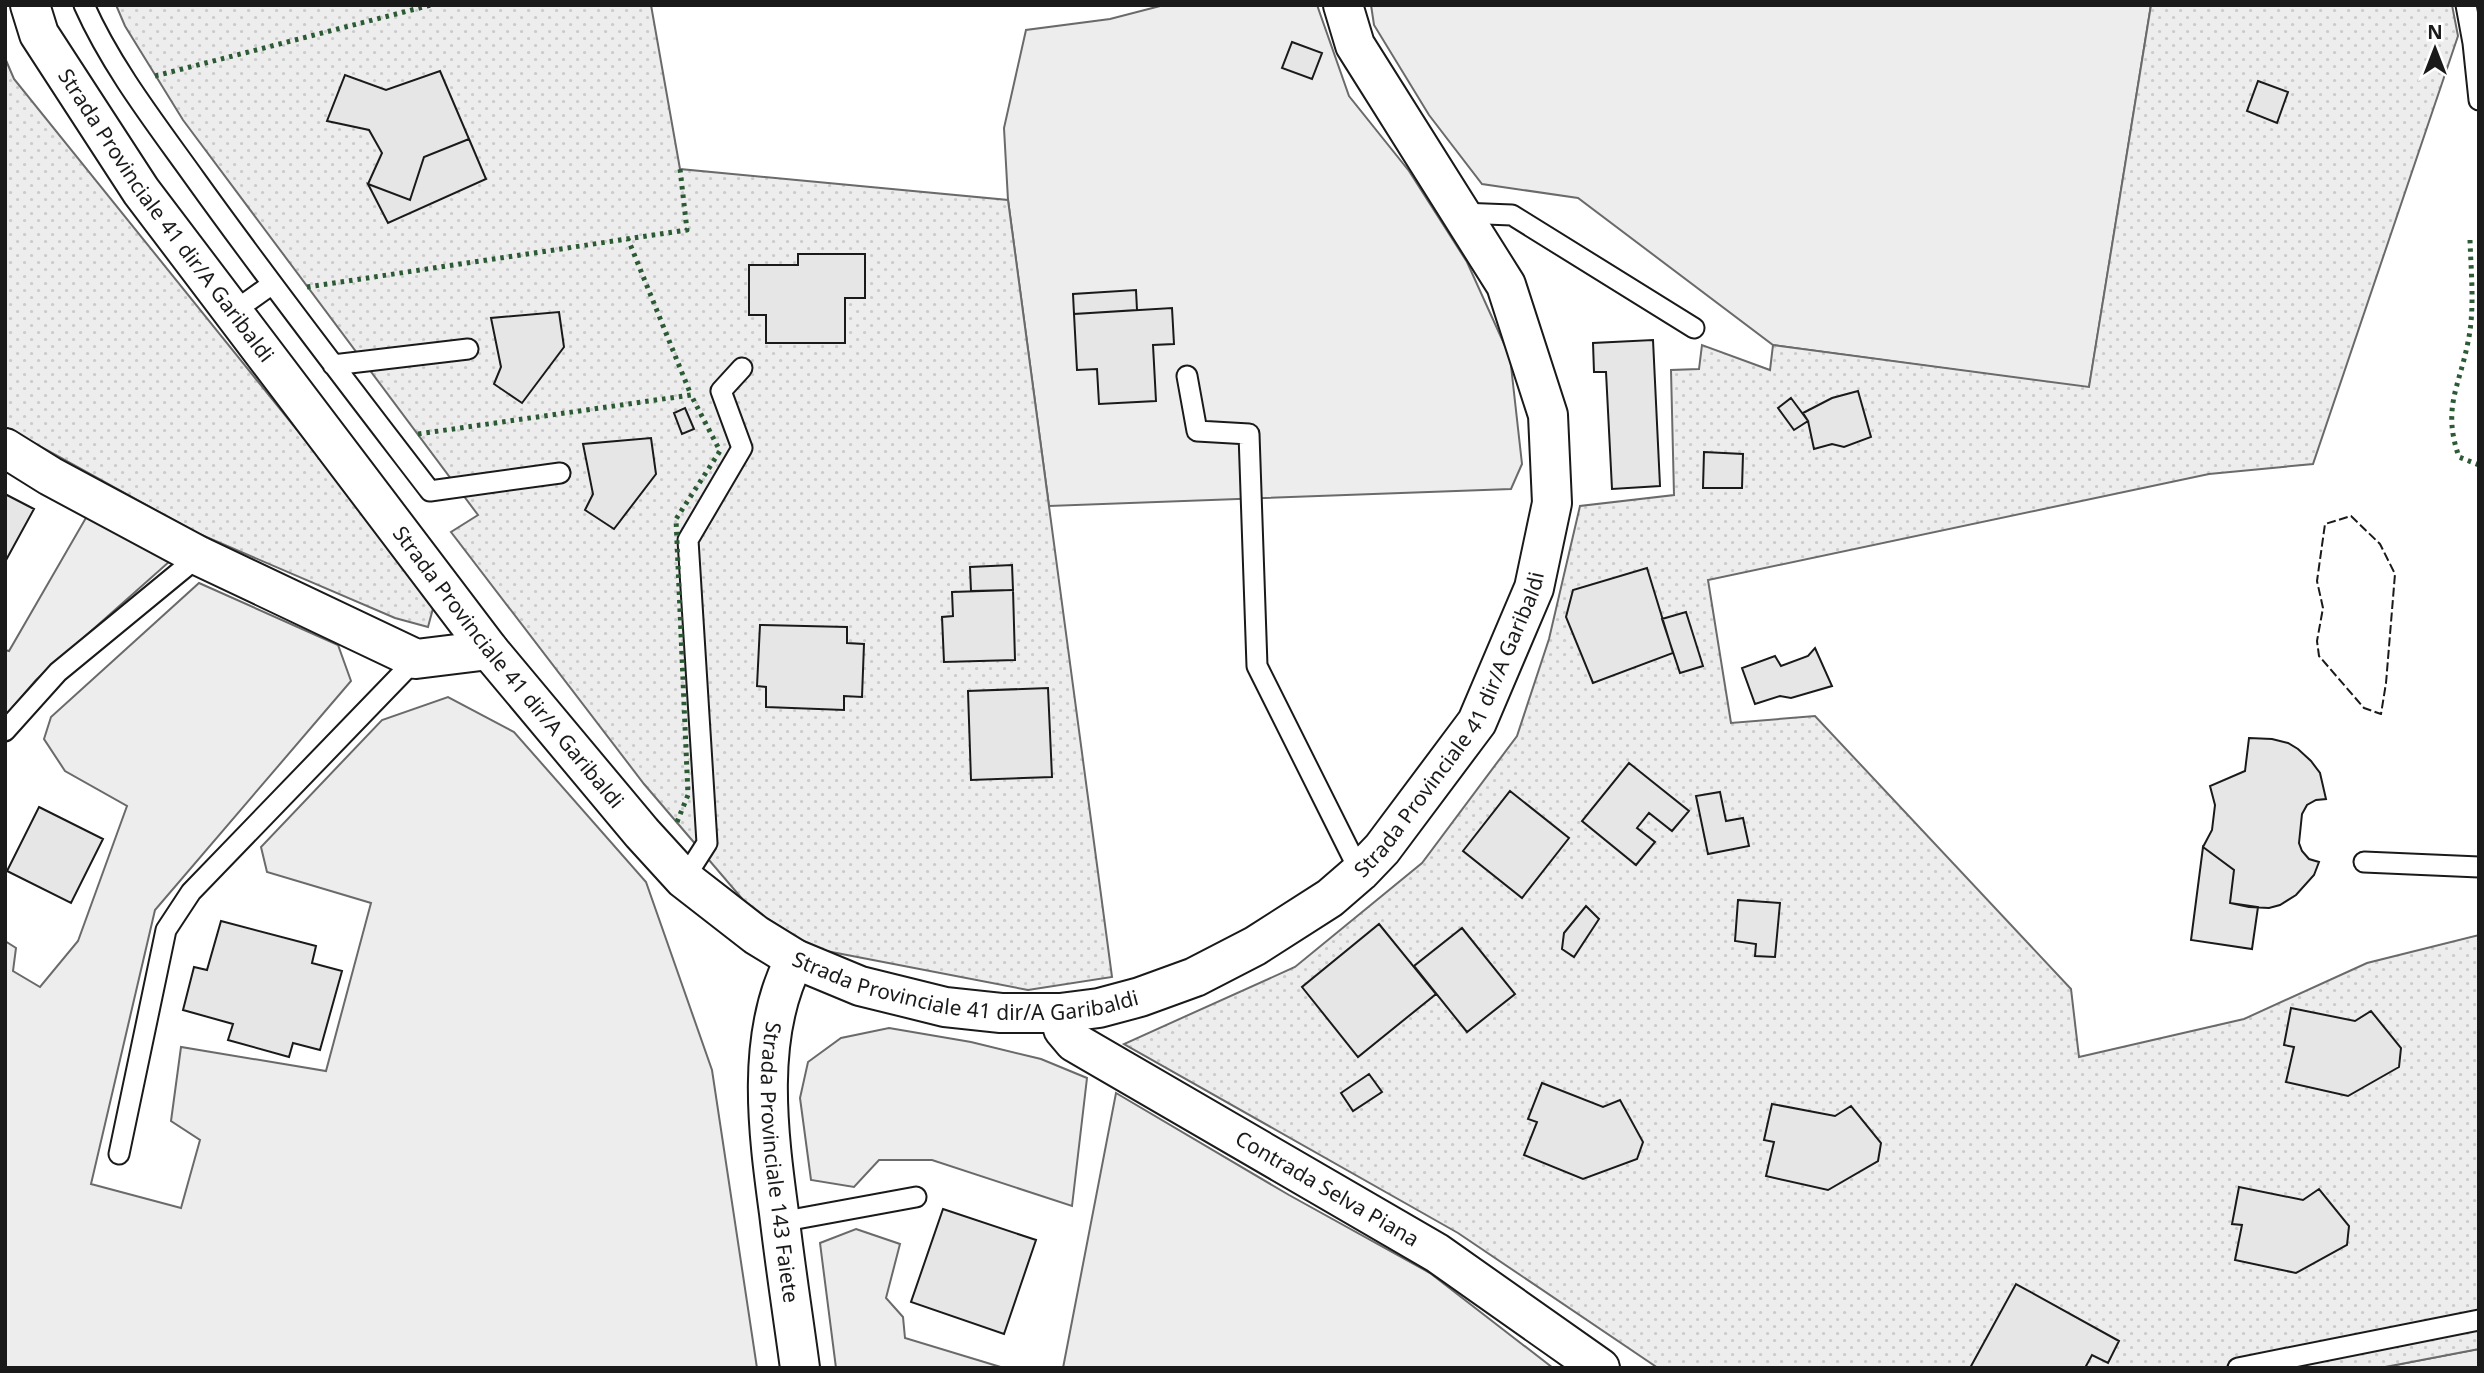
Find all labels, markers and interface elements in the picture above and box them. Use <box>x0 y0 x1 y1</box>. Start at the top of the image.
north arrow <box>2400 14 2470 84</box>
text: N <box>2427 19 2443 45</box>
street label: Strada Provinciale 41 dir/A Garibaldi <box>52 63 281 368</box>
street label: Strada Provinciale 41 dir/A Garibaldi <box>387 520 631 814</box>
street label: Strada Provinciale 41 dir/A Garibaldi <box>1347 569 1550 883</box>
street label: Strada Provinciale 41 dir/A Garibaldi <box>788 944 1141 1026</box>
street label: Strada Provinciale 143 Faiete <box>755 1020 806 1305</box>
street label: Contrada Selva Piana <box>1231 1124 1425 1253</box>

